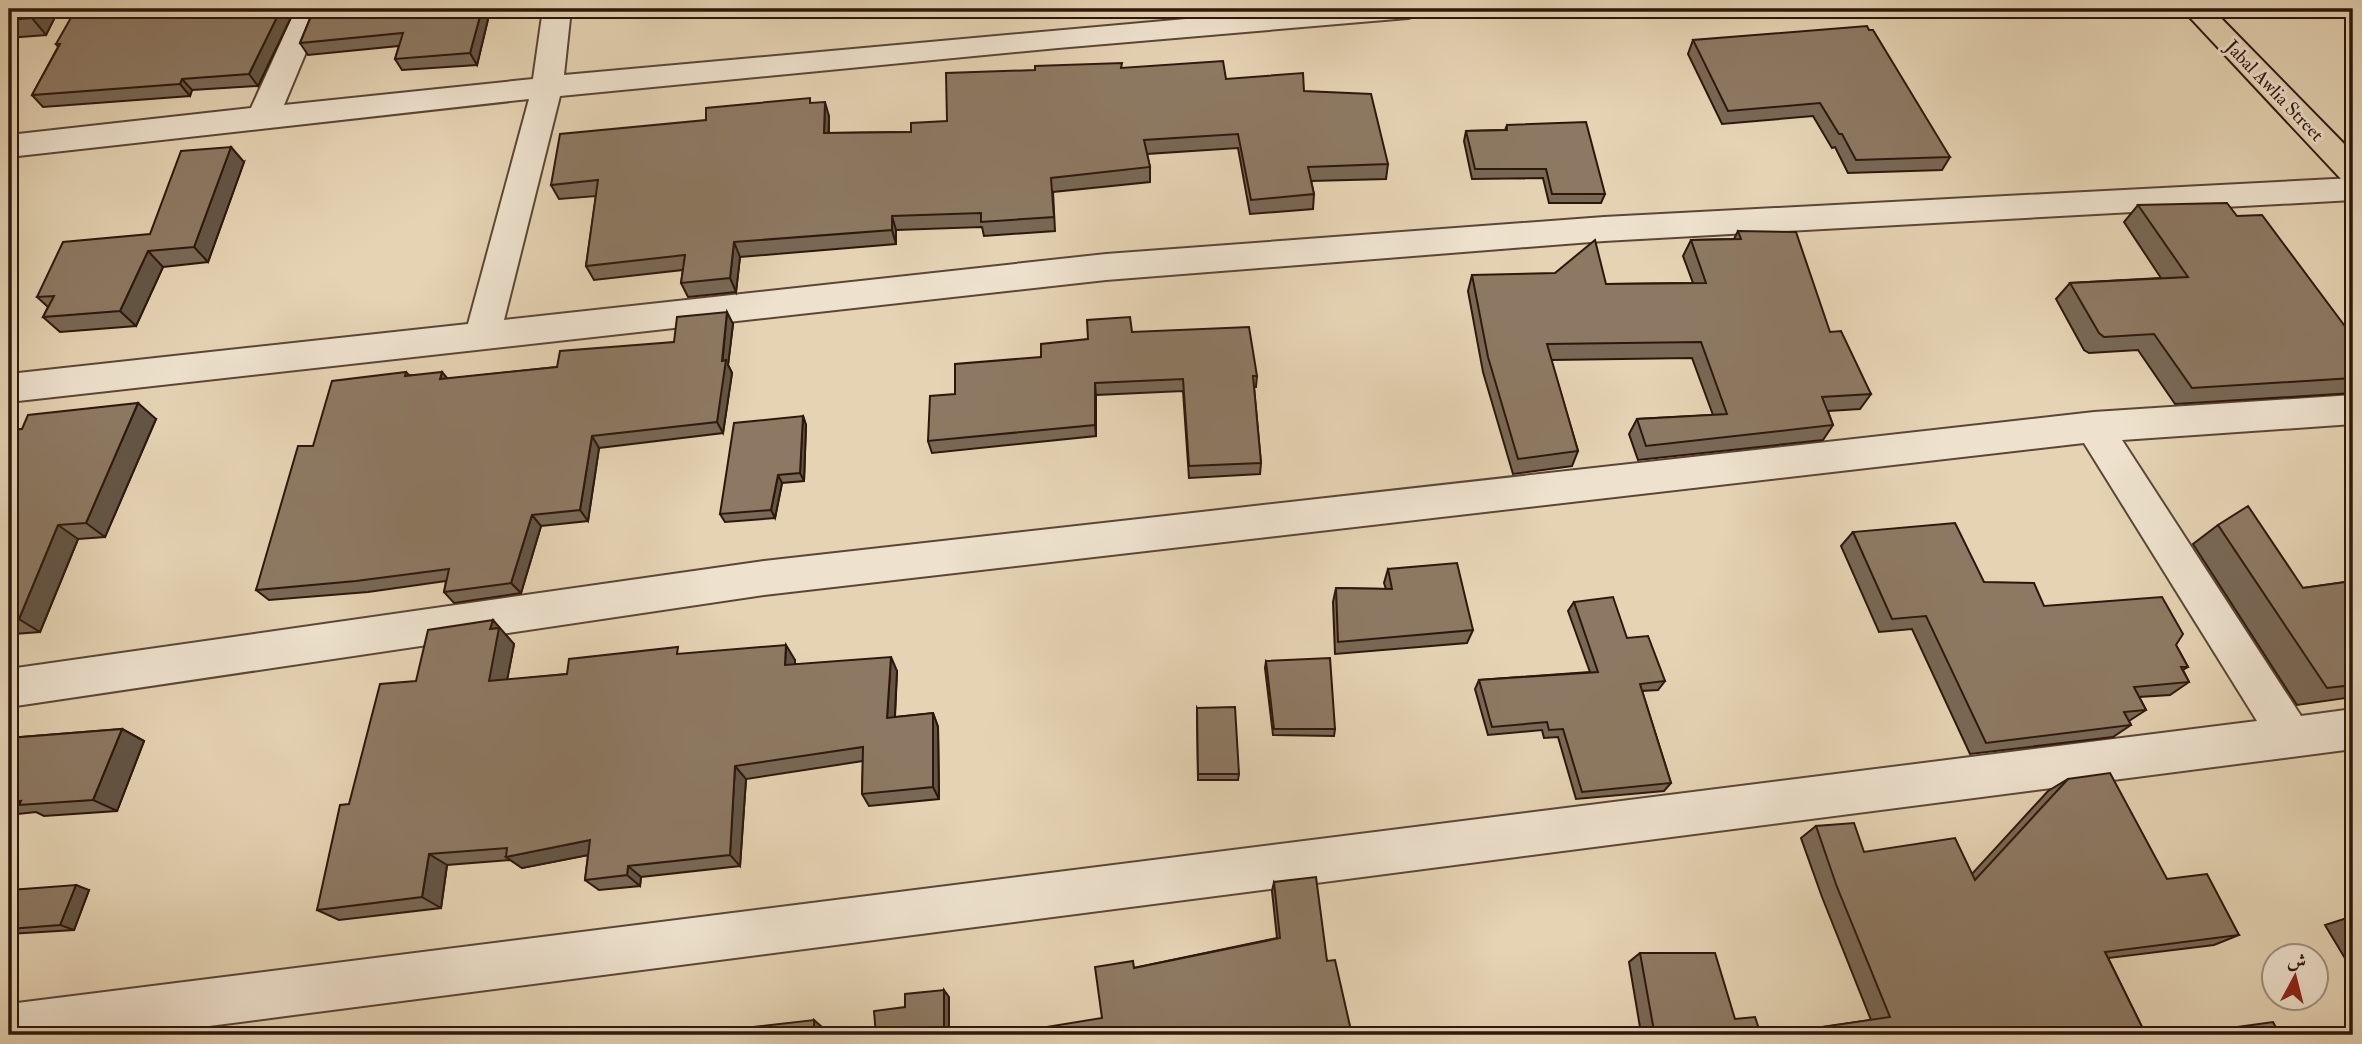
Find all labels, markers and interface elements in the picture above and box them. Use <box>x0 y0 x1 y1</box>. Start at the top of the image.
street label: Jabal Awlia Street <box>2219 34 2329 146</box>
north arrow <box>2260 942 2330 1012</box>
text: ش <box>2286 948 2308 974</box>

